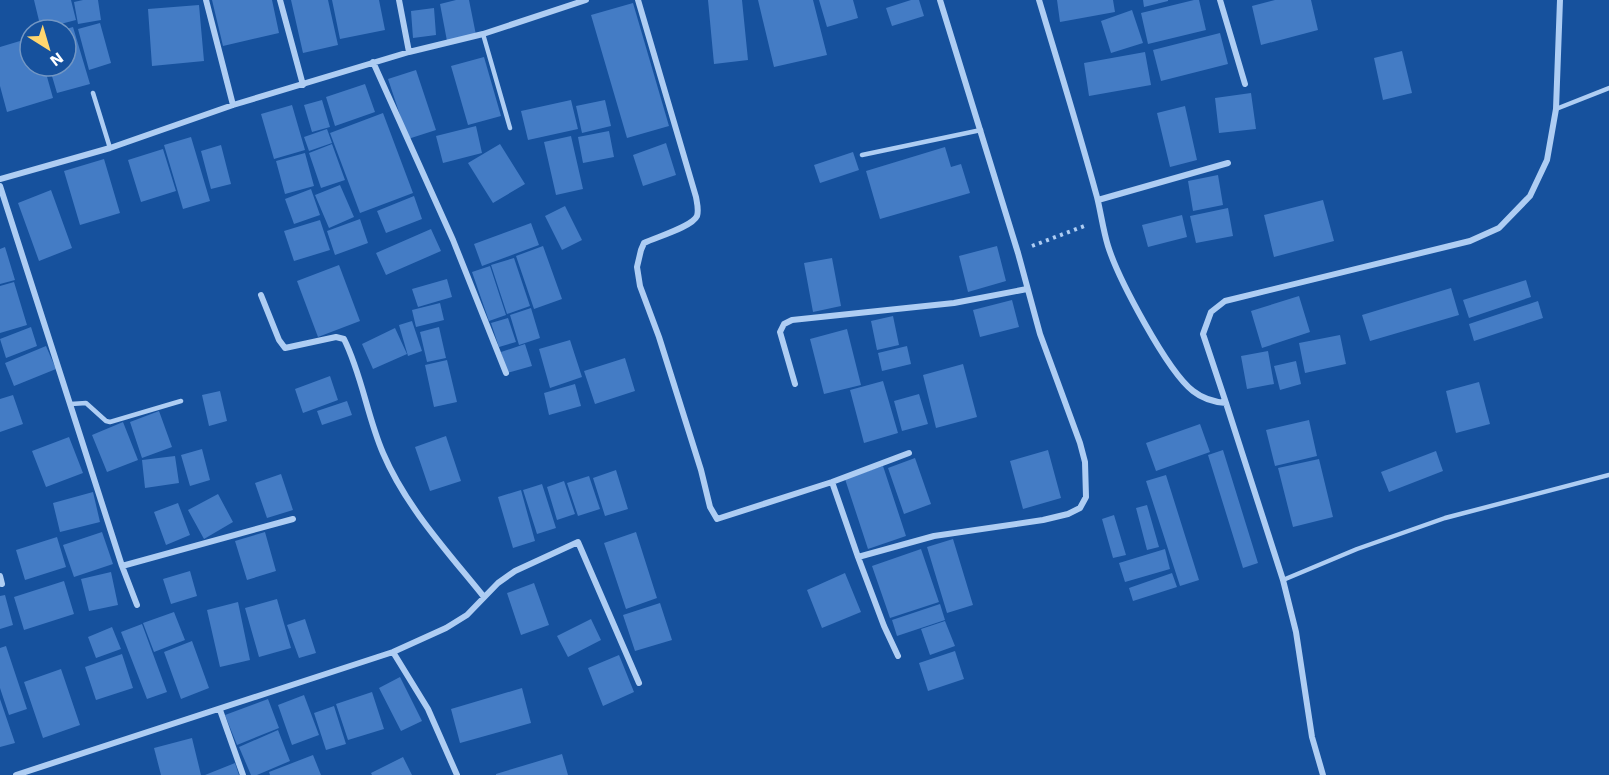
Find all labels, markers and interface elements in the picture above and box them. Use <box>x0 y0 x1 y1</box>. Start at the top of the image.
north arrow <box>18 18 78 78</box>
text: N <box>46 48 67 71</box>

